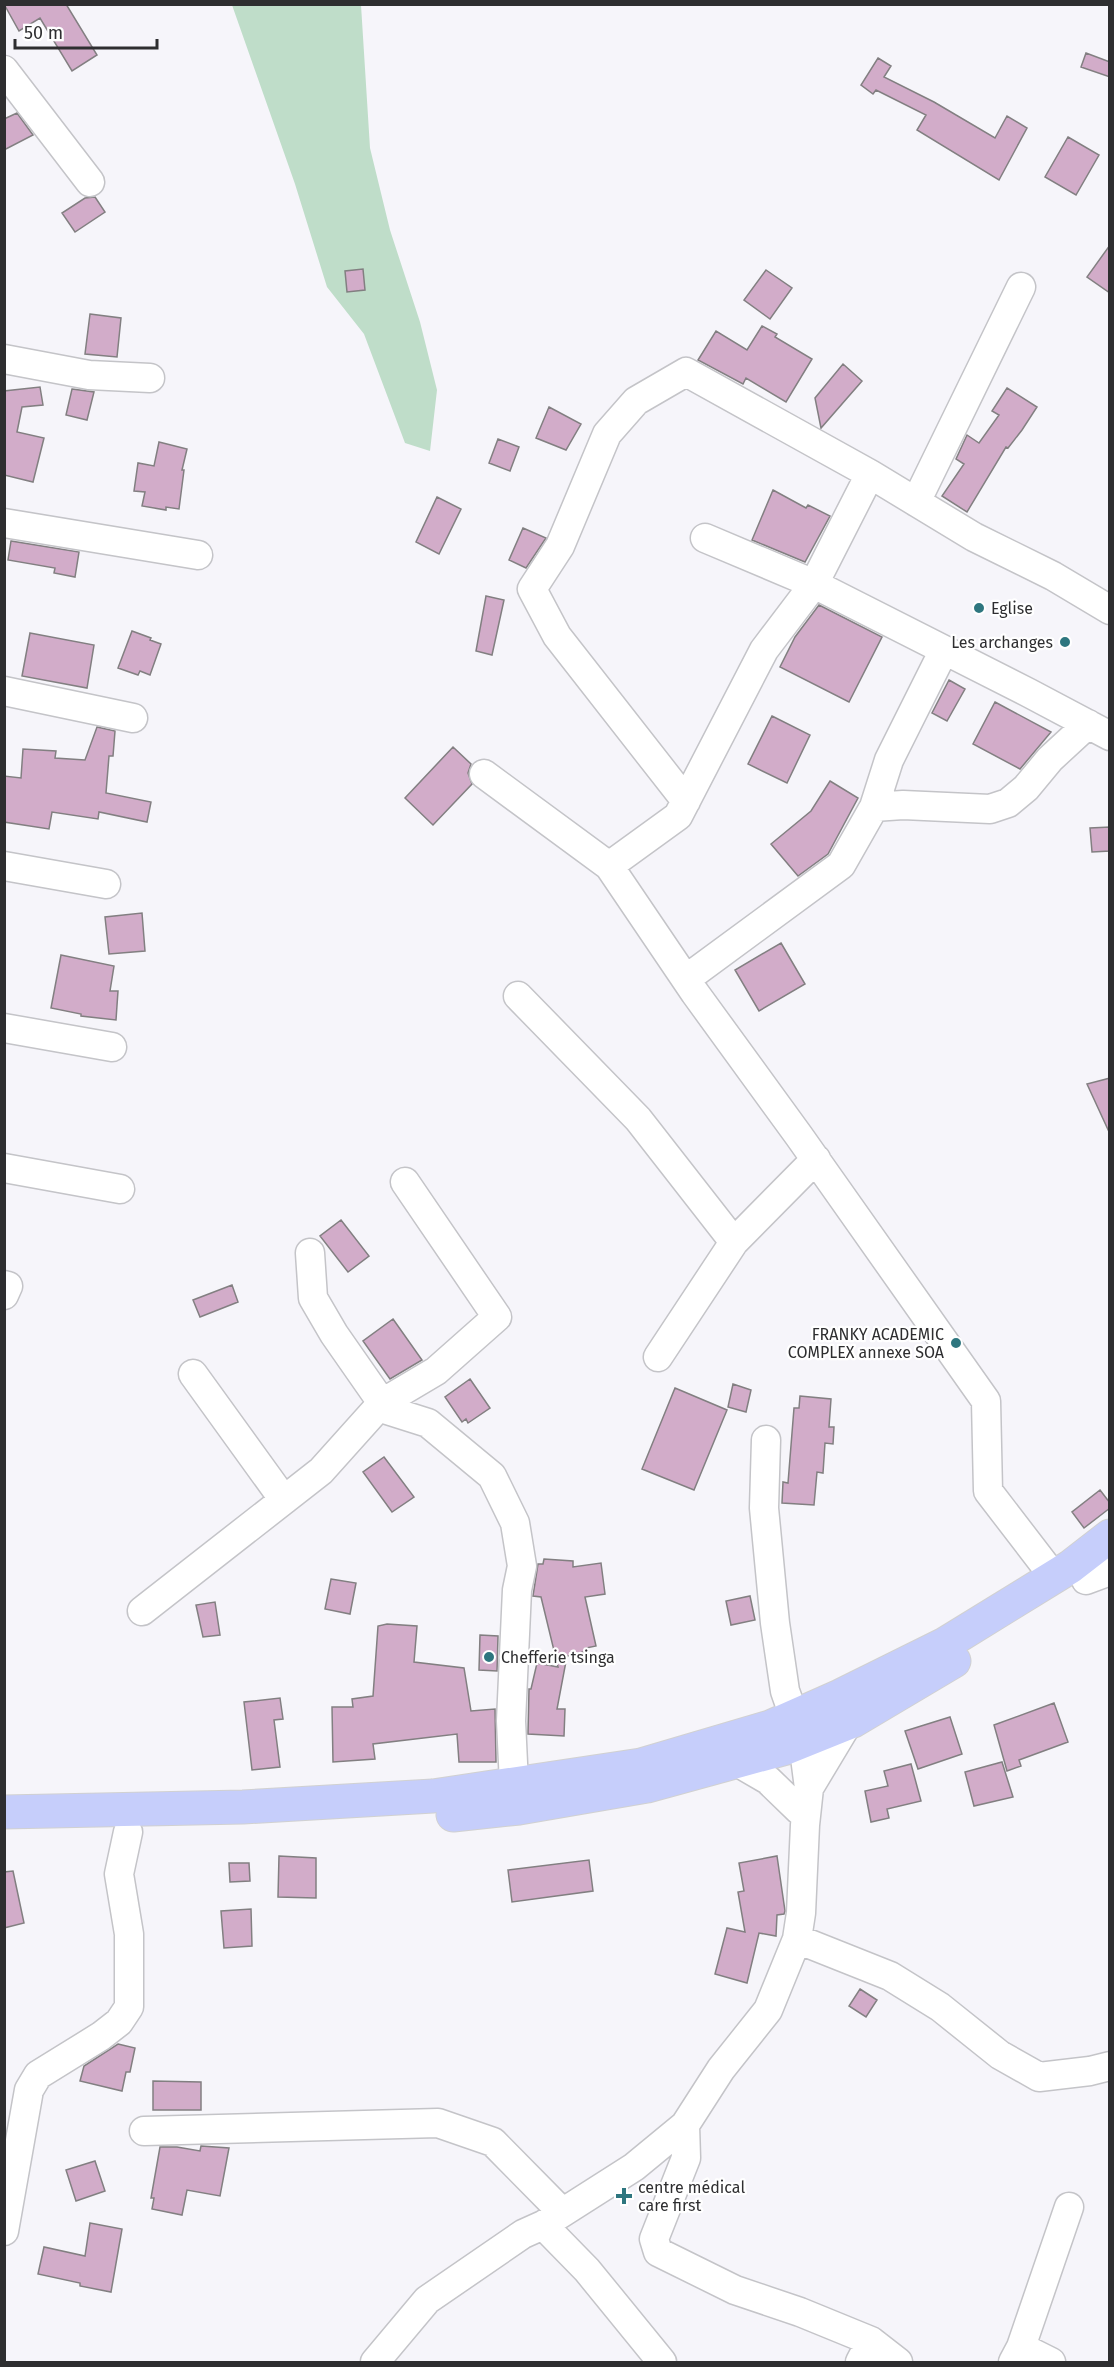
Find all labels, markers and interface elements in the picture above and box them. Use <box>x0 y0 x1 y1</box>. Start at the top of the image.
scale bar <box>15 12 158 50</box>
text: 50 m <box>24 22 63 44</box>
place label: Eglise <box>991 599 1033 618</box>
marker: Eglise <box>972 601 986 615</box>
place label: Les archanges <box>951 633 1053 652</box>
marker: Les archanges <box>1058 635 1072 649</box>
place label: FRANKY ACADEMIC COMPLEX annexe SOA <box>788 1325 945 1362</box>
marker: FRANKY ACADEMIC COMPLEX annexe SOA <box>949 1336 963 1350</box>
place label: Chefferie tsinga <box>501 1648 615 1667</box>
marker: Chefferie tsinga <box>482 1650 496 1664</box>
place label: centre médical care first <box>638 2178 745 2215</box>
marker: centre médical care first <box>615 2187 633 2205</box>

